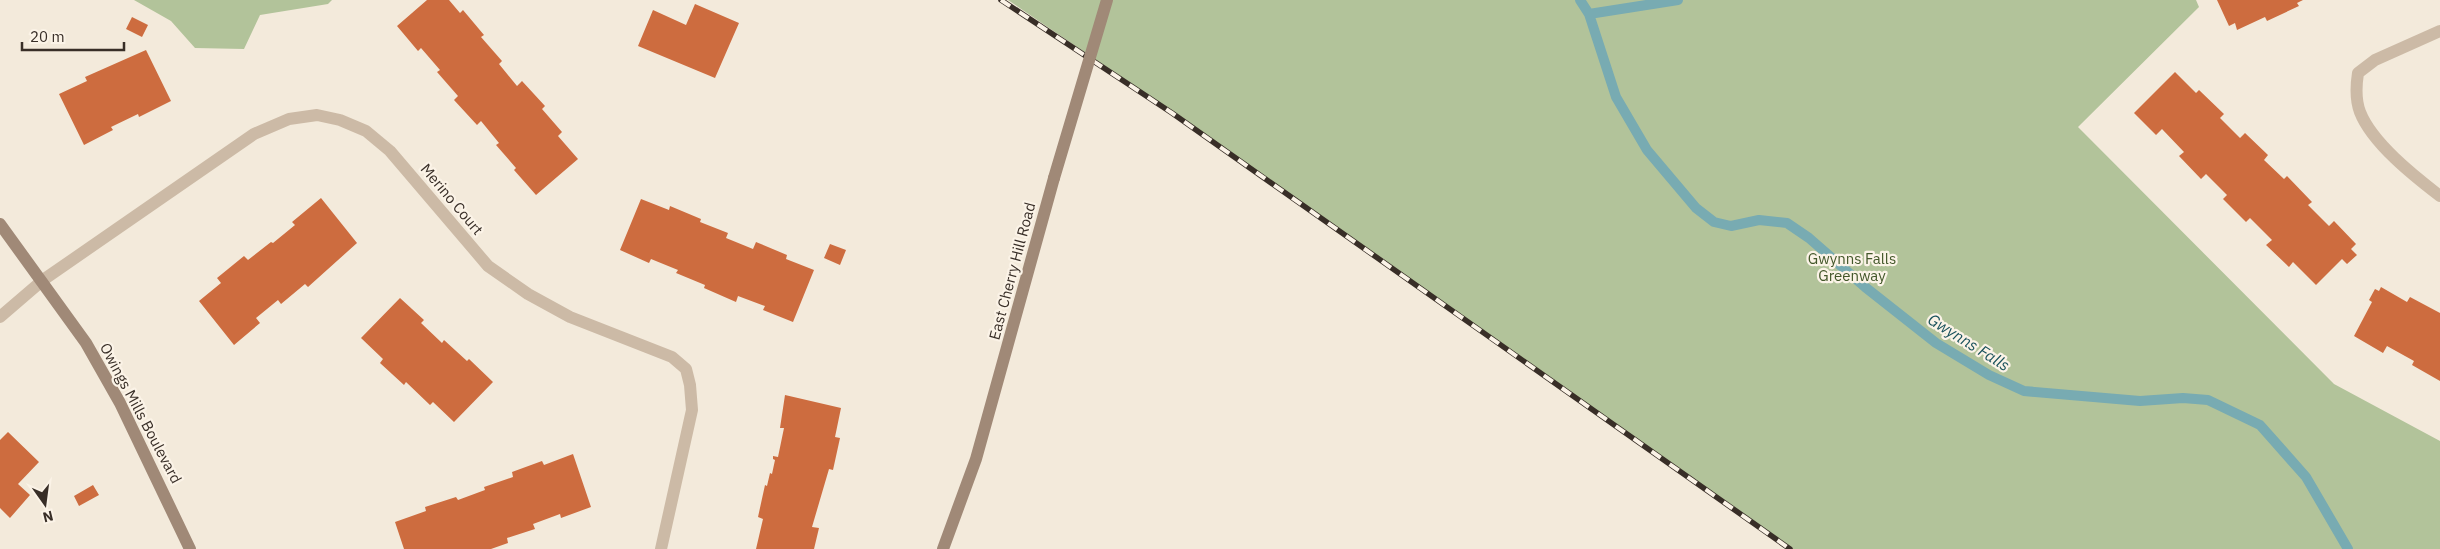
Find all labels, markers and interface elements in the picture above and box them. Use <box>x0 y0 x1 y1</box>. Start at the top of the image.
scale bar <box>22 20 125 52</box>
text: 20 m <box>30 27 65 46</box>
street label: Merino Court <box>417 159 487 239</box>
street label: East Cherry Hill Road <box>985 200 1039 342</box>
park label: Gwynns Falls Greenway <box>1808 249 1896 285</box>
water label: Gwynns Falls <box>1924 309 2014 375</box>
street label: Owings Mills Boulevard <box>96 340 186 486</box>
north arrow <box>20 479 70 529</box>
text: N <box>41 507 55 527</box>

